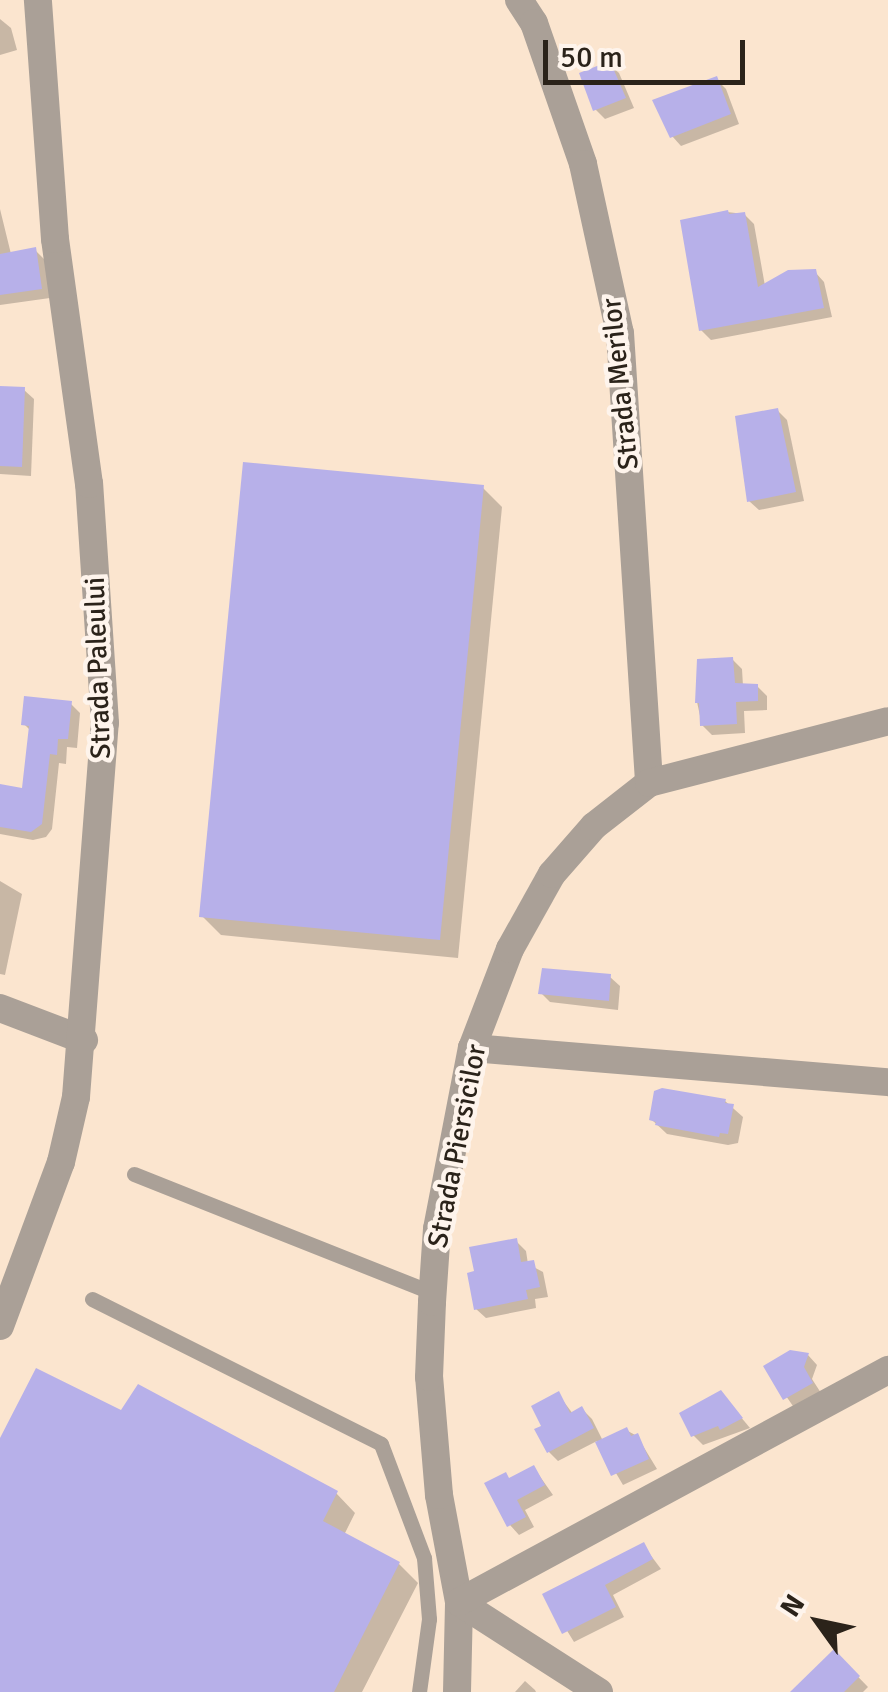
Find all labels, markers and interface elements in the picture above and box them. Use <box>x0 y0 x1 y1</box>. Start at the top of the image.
scale bar <box>548 20 750 82</box>
text: 50 m <box>560 39 623 76</box>
street label: Strada Merilor <box>594 296 646 472</box>
street label: Strada Paleului <box>78 576 118 760</box>
street label: Strada Piersicilor <box>421 1042 493 1250</box>
north arrow <box>768 1572 868 1672</box>
text: N <box>773 1588 812 1623</box>

